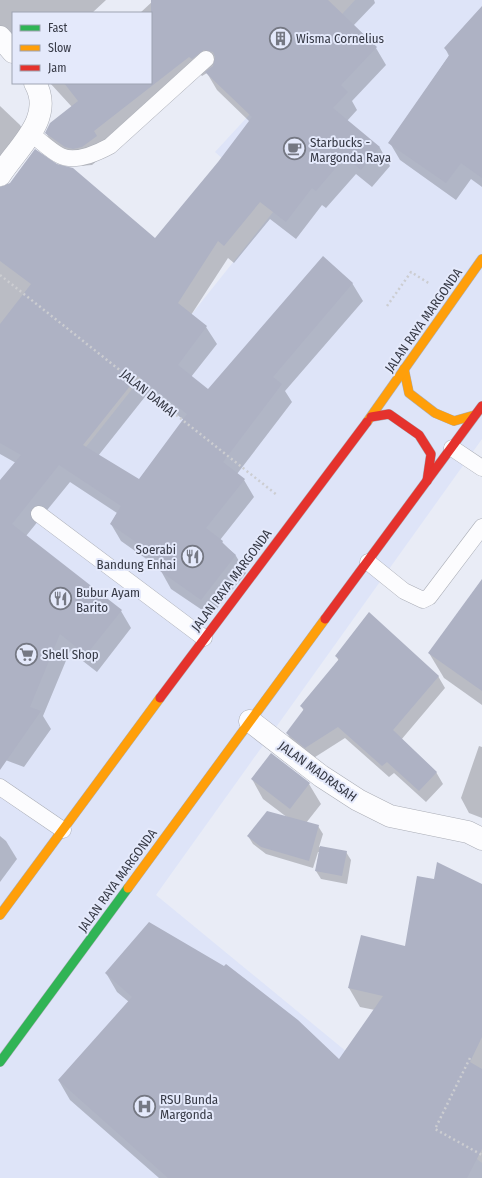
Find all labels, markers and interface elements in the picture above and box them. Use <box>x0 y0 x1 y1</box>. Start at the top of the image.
legend <box>12 12 152 84</box>
text: Fast <box>48 21 67 35</box>
building icon: Wisma Cornelius <box>268 25 294 51</box>
place label: Wisma Cornelius <box>296 31 384 46</box>
text: Slow <box>48 41 71 55</box>
text: Jam <box>48 61 66 75</box>
place label: Starbucks - Margonda Raya <box>310 135 391 165</box>
cafe icon: Starbucks - Margonda Raya <box>282 136 308 162</box>
street label: JALAN RAYA MARGONDA <box>382 265 465 375</box>
street label: JALAN DAMAI <box>118 366 180 421</box>
street label: JALAN RAYA MARGONDA <box>188 526 275 634</box>
place label: Soerabi Bandung Enhai <box>97 542 176 572</box>
restaurant icon: Soerabi Bandung Enhai <box>179 543 205 569</box>
place label: Bubur Ayam Barito <box>76 585 140 615</box>
restaurant icon: Bubur Ayam Barito <box>48 586 74 612</box>
supermarket icon: Shell Shop <box>13 641 39 667</box>
place label: Shell Shop <box>42 647 99 662</box>
street label: JALAN MADRASAH <box>276 738 360 805</box>
street label: JALAN RAYA MARGONDA <box>75 826 160 935</box>
place label: RSU Bunda Margonda <box>160 1092 218 1122</box>
hospital icon: RSU Bunda Margonda <box>131 1093 157 1119</box>

